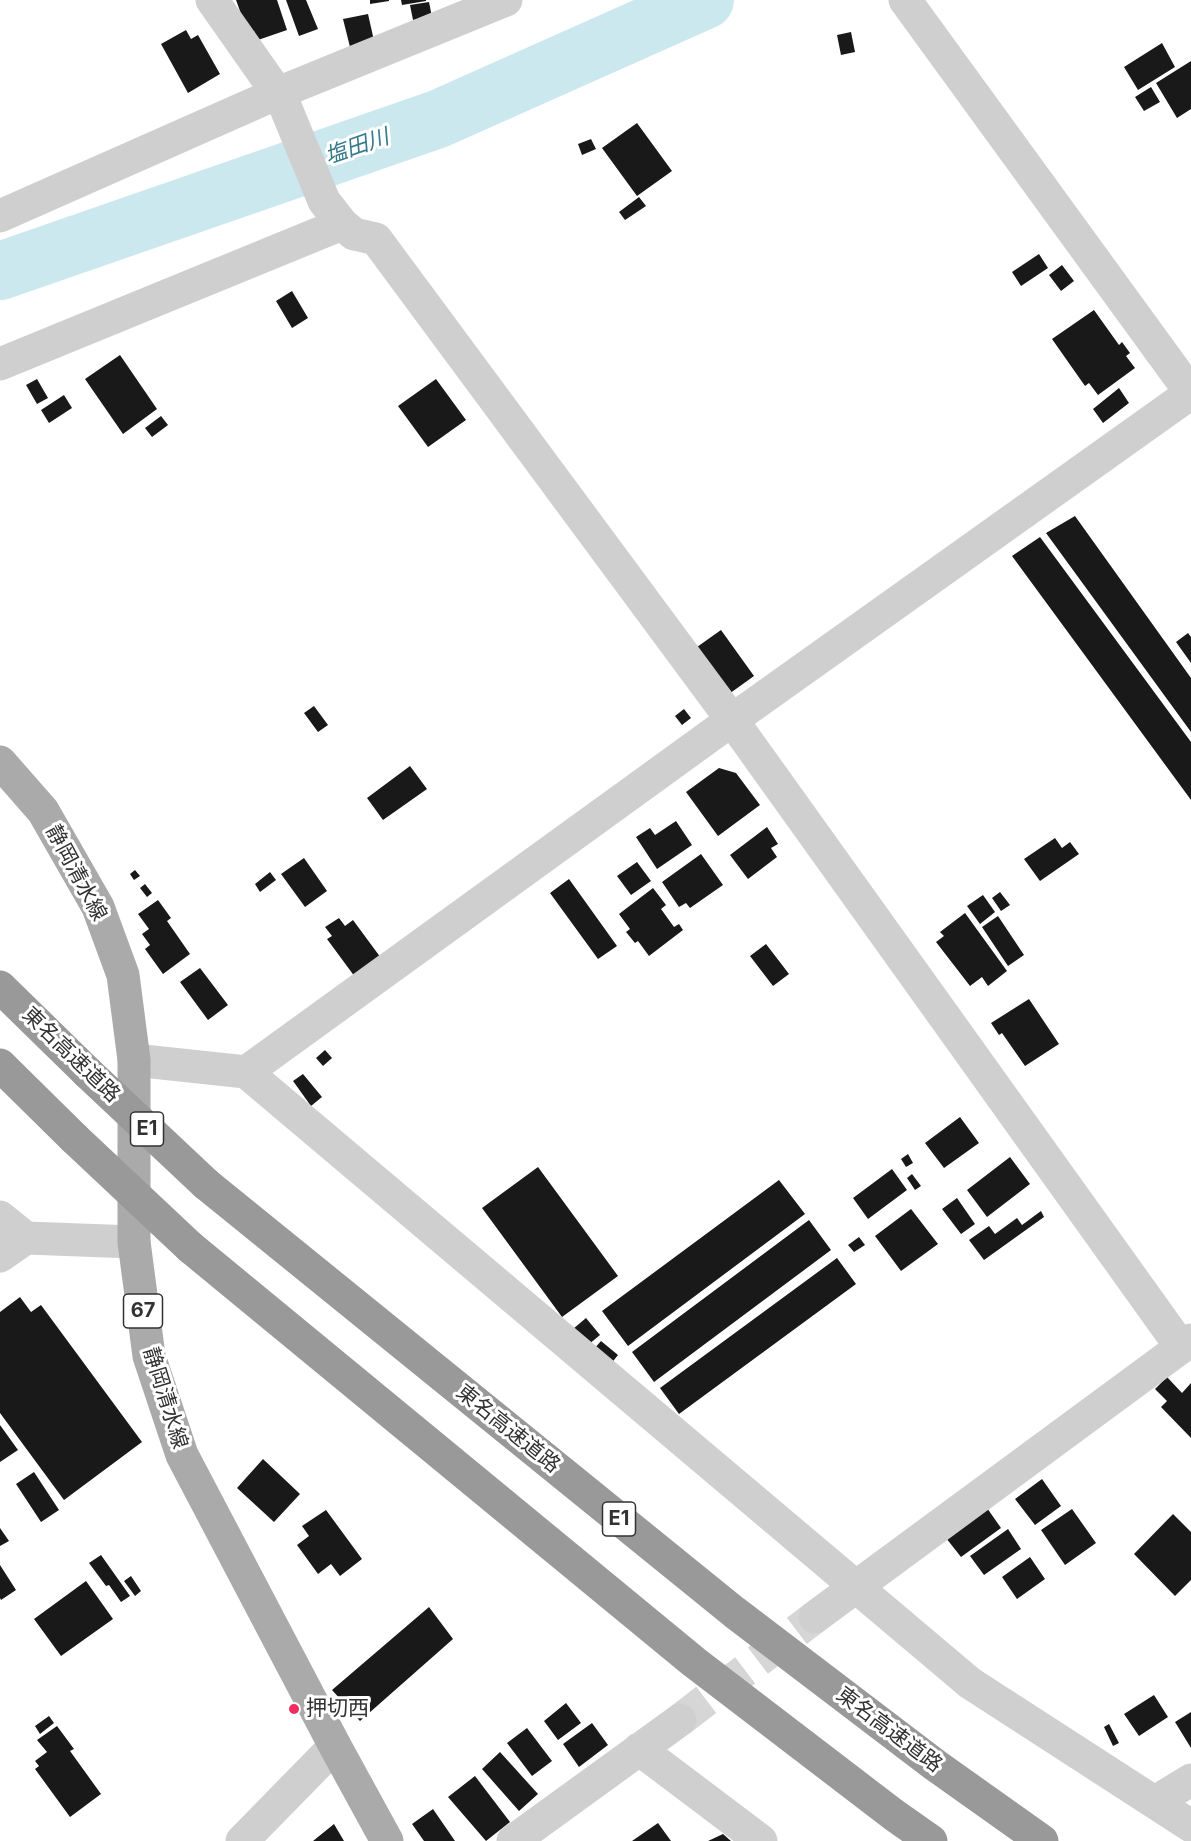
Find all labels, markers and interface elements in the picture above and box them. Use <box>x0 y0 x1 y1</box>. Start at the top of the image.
water label: 塩田川 <box>322 124 392 170</box>
street label: 静岡清水線 <box>40 821 112 925</box>
street label: 東名高速道路 <box>17 1002 125 1108</box>
road number: E1 <box>130 1112 164 1146</box>
road number: 67 <box>124 1294 162 1328</box>
street label: 静岡清水線 <box>138 1344 192 1452</box>
street label: 東名高速道路 <box>451 1380 565 1478</box>
road number: E1 <box>602 1502 636 1536</box>
street label: 東名高速道路 <box>831 1682 947 1778</box>
place label: 押切西 <box>306 1696 369 1722</box>
marker: 押切西 <box>287 1702 301 1716</box>

